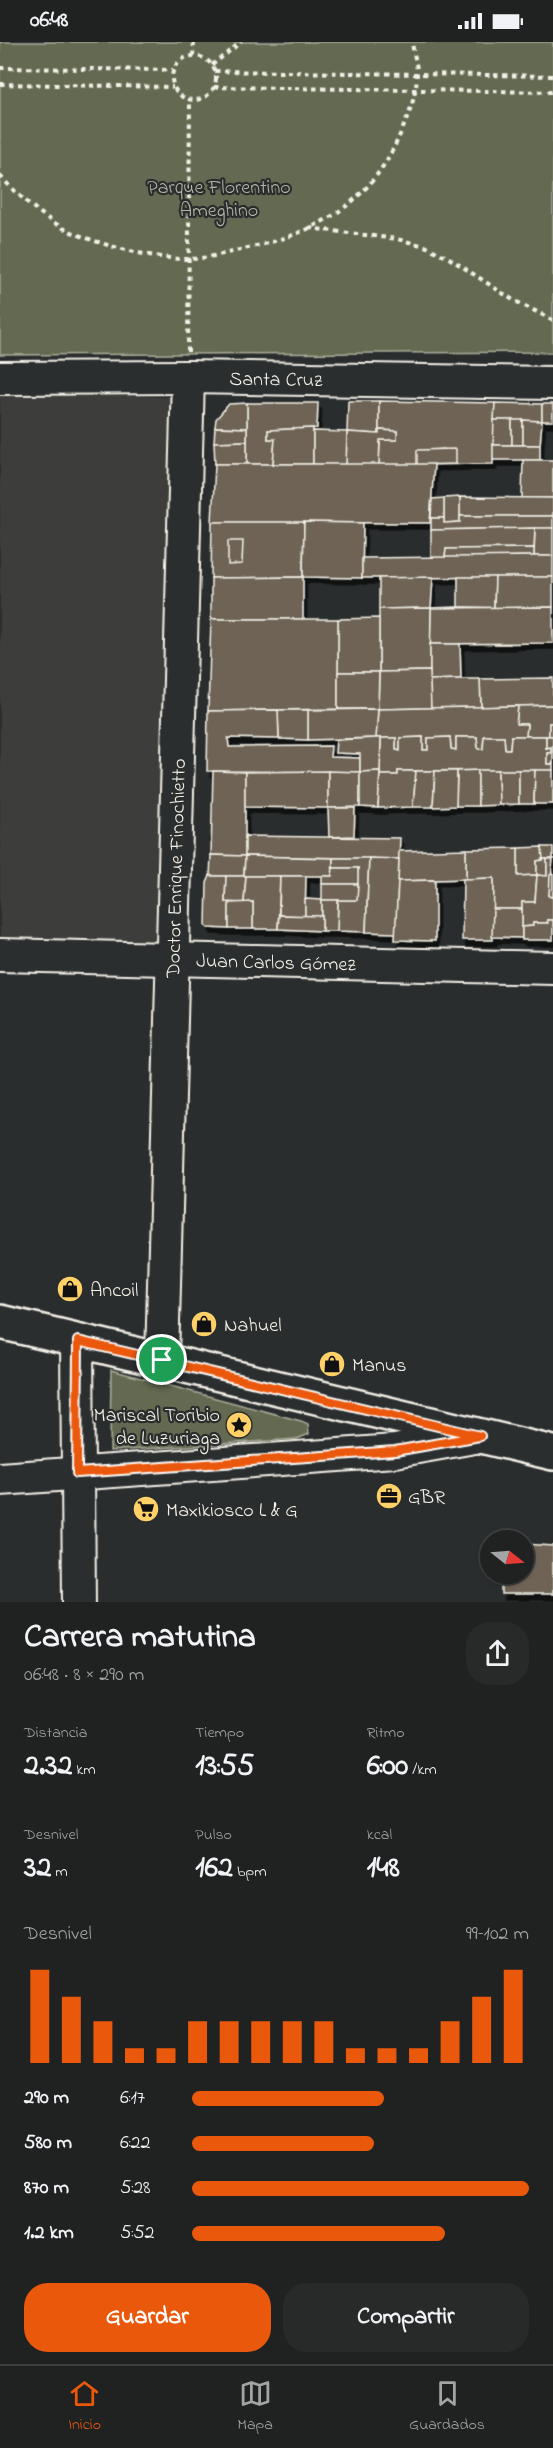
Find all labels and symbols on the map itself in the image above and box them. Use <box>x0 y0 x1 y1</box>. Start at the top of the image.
park label: Parque Florentino Ameghino <box>147 174 291 227</box>
street label: Santa Cruz <box>229 366 323 396</box>
street label: Doctor Enrique Finochietto <box>160 758 195 979</box>
street label: Juan Carlos Gómez <box>196 948 357 980</box>
shop icon: Ancoil <box>55 1274 85 1304</box>
place label: Ancoil <box>90 1277 138 1306</box>
shop icon: Nahuel <box>189 1309 219 1339</box>
place label: Nahuel <box>224 1312 282 1341</box>
pin <box>136 1334 187 1385</box>
shop icon: Manus <box>317 1349 347 1379</box>
place label: Manus <box>352 1352 406 1381</box>
place label: Mariscal Toribio de Luzuriaga <box>94 1402 220 1455</box>
place icon: Mariscal Toribio de Luzuriaga <box>224 1410 254 1440</box>
office icon: GBR <box>374 1481 404 1511</box>
place label: GBR <box>408 1484 446 1513</box>
supermarket icon: Maxikiosco L & G <box>131 1494 161 1524</box>
place label: Maxikiosco L & G <box>166 1497 298 1526</box>
north arrow <box>480 1530 534 1584</box>

